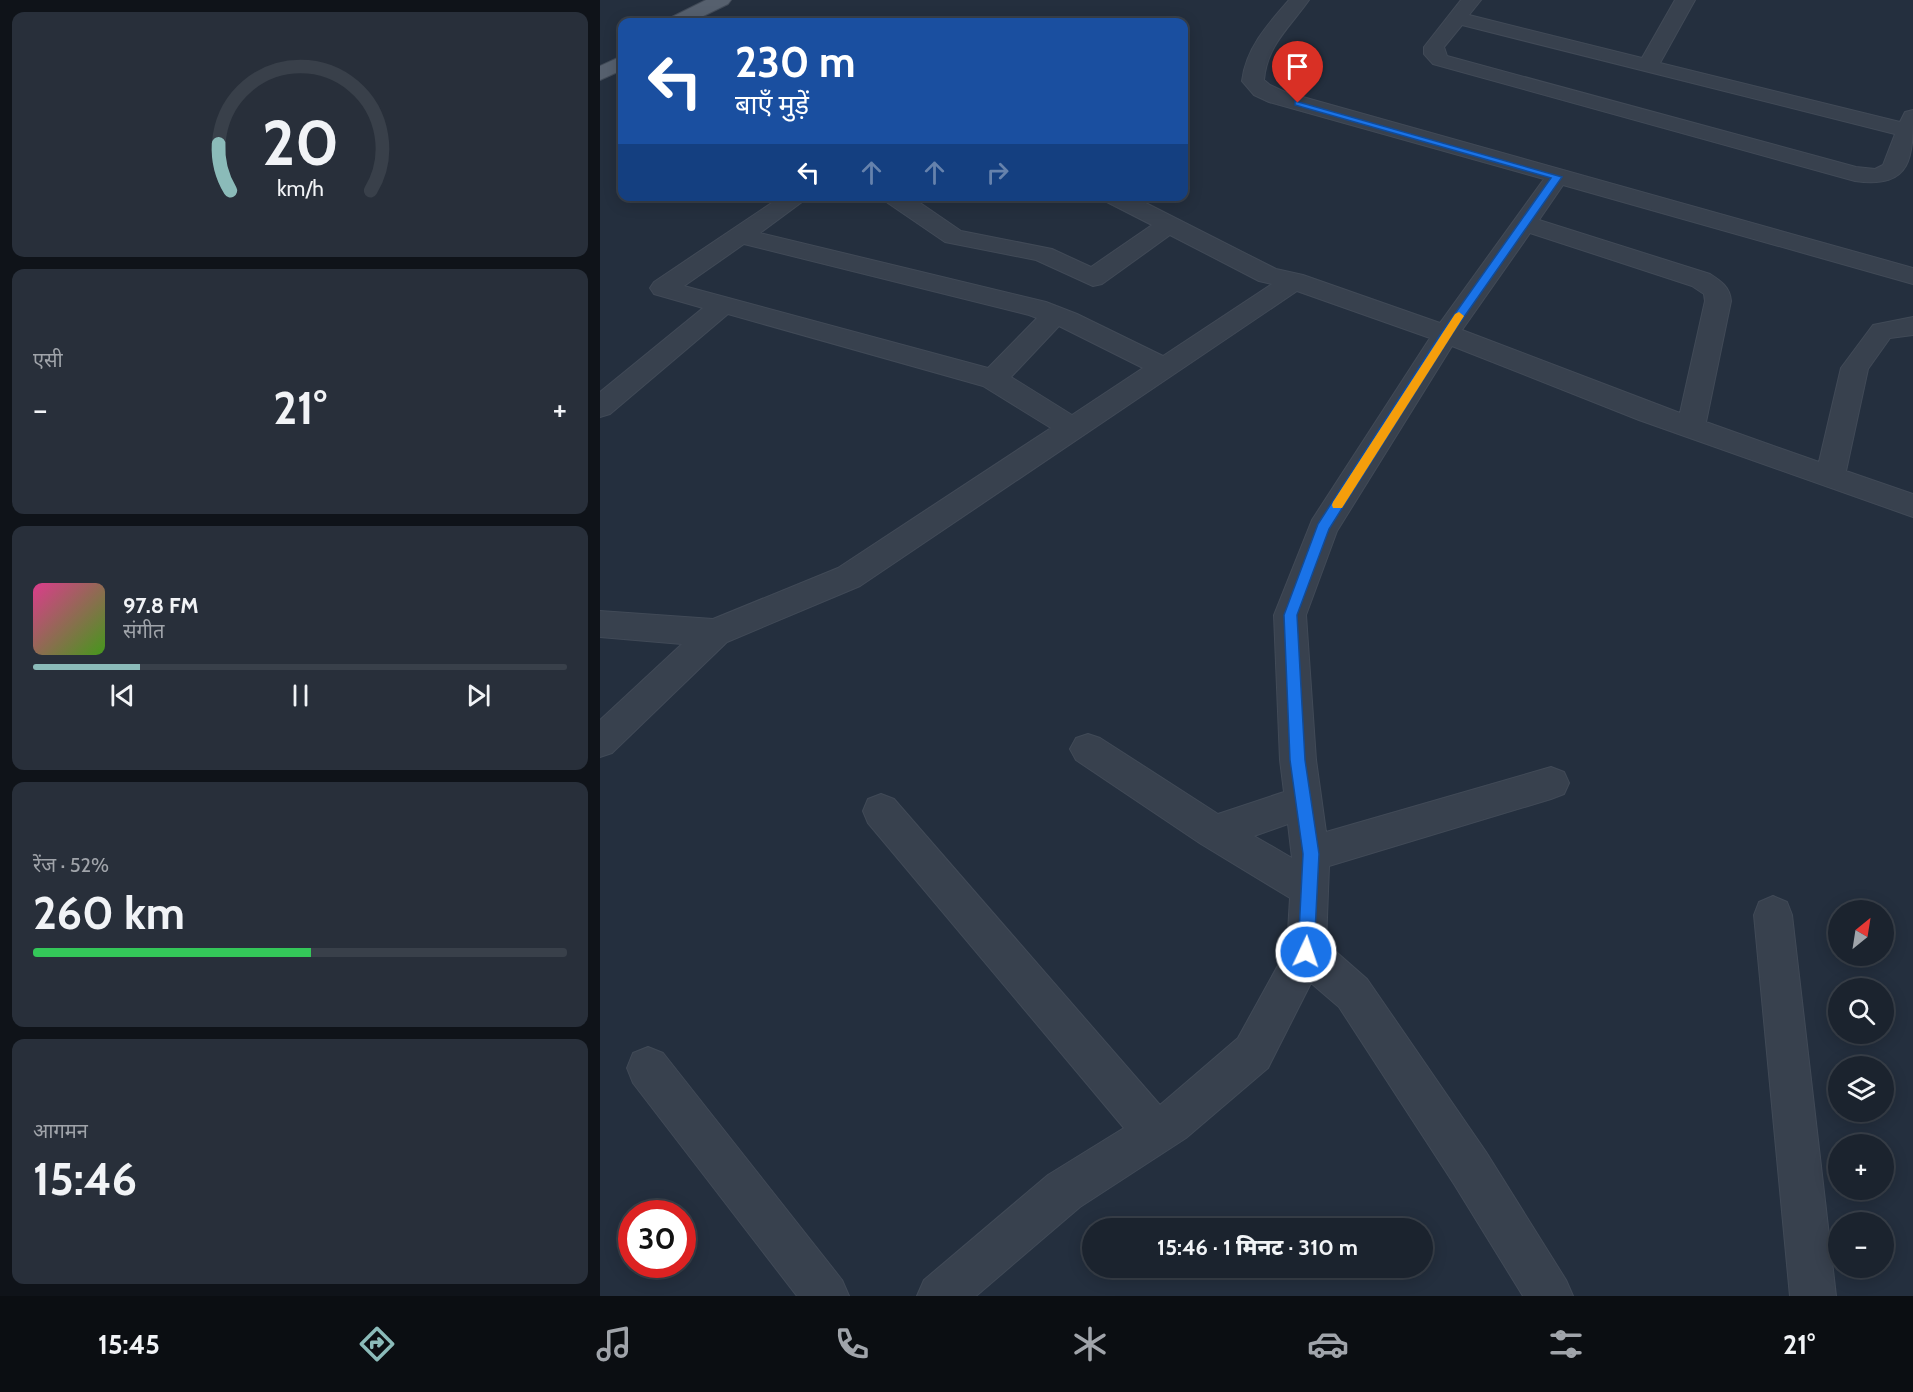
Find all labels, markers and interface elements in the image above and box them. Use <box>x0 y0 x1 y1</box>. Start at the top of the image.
text: 230 m <box>735 36 855 88</box>
pin <box>1272 41 1323 103</box>
icon: left <box>636 42 714 120</box>
icon: arrive <box>1281 50 1314 83</box>
text: बाएँ मुड़ें <box>735 88 809 121</box>
text: 20 <box>261 106 339 182</box>
icon: left <box>792 156 825 189</box>
icon: ahead <box>855 156 888 189</box>
icon: ahead <box>918 156 951 189</box>
icon: right <box>981 156 1014 189</box>
text: km/h <box>277 176 323 202</box>
text: एसी <box>33 348 63 372</box>
text: 21° <box>273 381 327 435</box>
text: − <box>33 389 48 429</box>
text: + <box>552 389 567 429</box>
text: 97.8 FM <box>123 592 198 619</box>
text: संगीत <box>123 619 164 643</box>
icon: previous <box>106 679 139 712</box>
icon: pause <box>284 679 317 712</box>
icon: next <box>462 679 495 712</box>
text: रेंज · 52% <box>33 853 109 877</box>
text: 260 km <box>33 886 185 940</box>
north arrow <box>1828 900 1894 966</box>
map controls <box>1828 900 1894 1278</box>
position arrow <box>1274 920 1338 984</box>
button: search <box>1828 978 1894 1044</box>
button: layers <box>1828 1056 1894 1122</box>
text: आगमन <box>33 1119 88 1143</box>
button: + <box>1828 1134 1894 1200</box>
text: 15:46 <box>33 1152 137 1206</box>
speed limit sign: 30 <box>618 1200 696 1278</box>
button: − <box>1828 1212 1894 1278</box>
text: 15:46 · 1 मिनट · 310 m <box>1157 1234 1358 1261</box>
icon: directions <box>356 1323 398 1365</box>
icon: music <box>593 1323 635 1365</box>
icon: phone <box>831 1323 873 1365</box>
icon: climate <box>1069 1323 1111 1365</box>
icon: car <box>1307 1323 1349 1365</box>
icon: filters <box>1545 1323 1587 1365</box>
text: 15:45 <box>98 1328 160 1361</box>
text: 21° <box>1783 1328 1815 1361</box>

